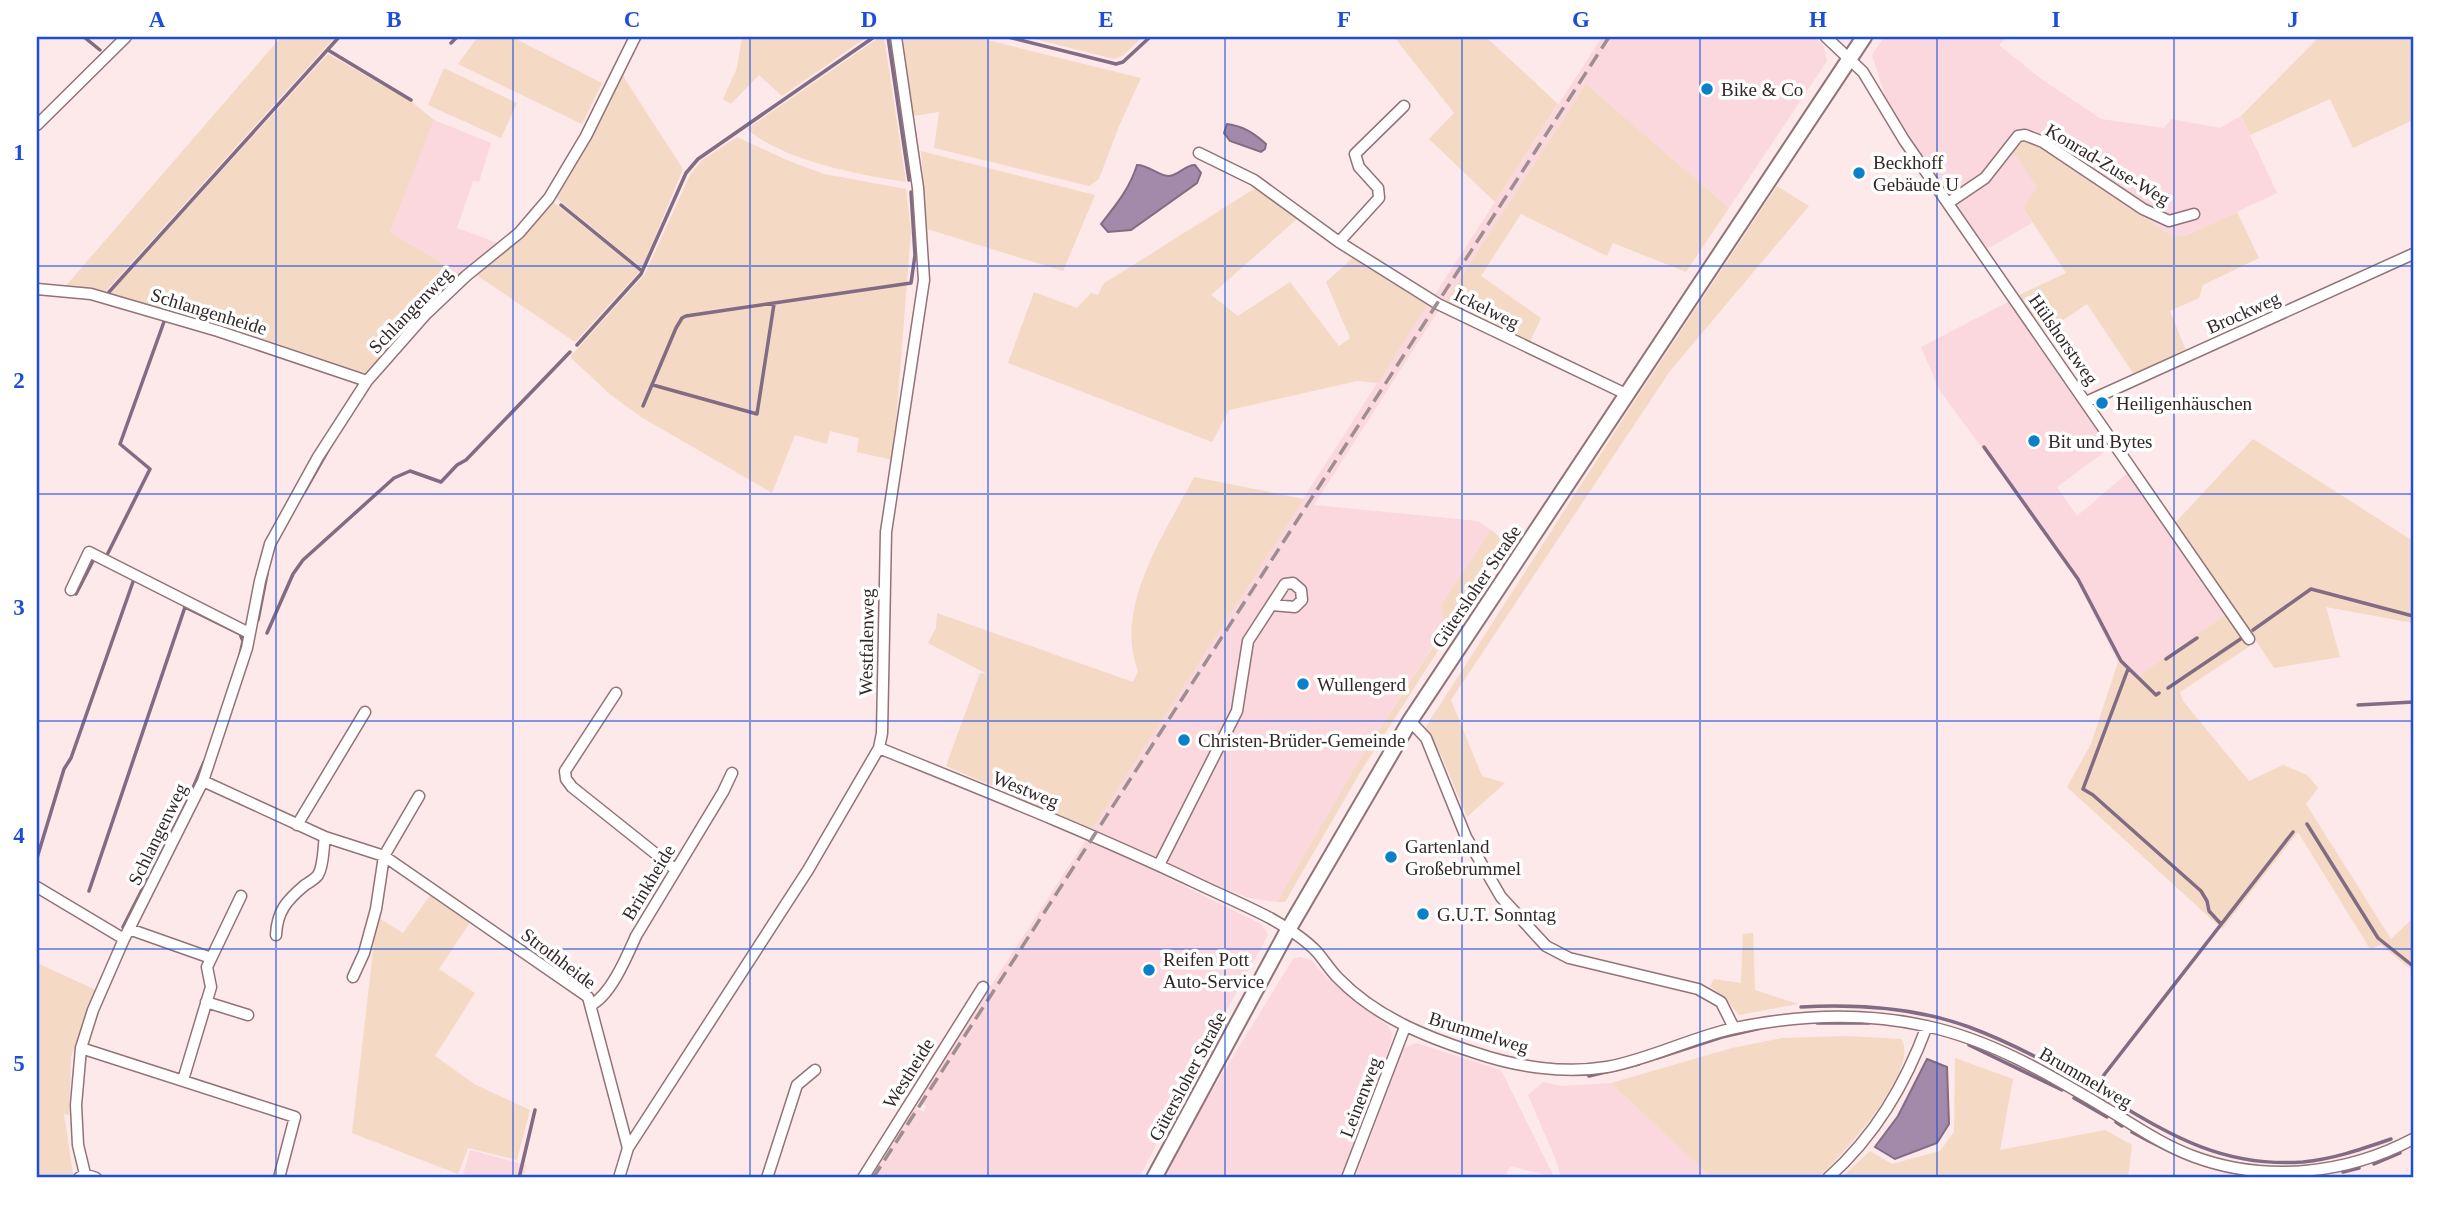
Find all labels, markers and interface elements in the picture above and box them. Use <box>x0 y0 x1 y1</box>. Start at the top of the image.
text: A <box>149 7 166 32</box>
text: B <box>386 7 402 32</box>
text: C <box>624 7 640 32</box>
text: D <box>861 7 877 32</box>
text: E <box>1098 7 1114 32</box>
text: F <box>1337 7 1351 32</box>
text: G <box>1572 7 1590 32</box>
text: H <box>1809 7 1827 32</box>
text: I <box>2052 7 2061 32</box>
text: J <box>2287 7 2299 32</box>
place label: Bike & Co <box>1721 79 1803 100</box>
marker: Bike & Co <box>1699 81 1715 97</box>
street label: Konrad-Zuse-Weg <box>2042 119 2174 210</box>
text: 1 <box>13 140 25 165</box>
place label: Beckhoff Gebäude U <box>1873 152 1959 195</box>
marker: Beckhoff Gebäude U <box>1851 165 1867 181</box>
street label: Schlangenweg <box>364 263 457 357</box>
street label: Schlangenheide <box>148 284 269 339</box>
street label: Ickelweg <box>1451 284 1523 333</box>
street label: Brockweg <box>2203 287 2284 338</box>
street label: Hülshorstweg <box>2025 290 2103 389</box>
text: 2 <box>13 368 25 393</box>
place label: Heiligenhäuschen <box>2116 393 2253 414</box>
marker: Heiligenhäuschen <box>2094 395 2110 411</box>
place label: Bit und Bytes <box>2048 431 2153 452</box>
marker: Bit und Bytes <box>2026 433 2042 449</box>
street label: Gütersloher Straße <box>1428 521 1525 651</box>
street label: Westfalenweg <box>855 588 878 696</box>
text: 3 <box>13 595 25 620</box>
place label: Wullengerd <box>1317 674 1406 695</box>
marker: Wullengerd <box>1295 676 1311 692</box>
place label: Christen-Brüder-Gemeinde <box>1198 730 1406 751</box>
marker: Christen-Brüder-Gemeinde <box>1176 732 1192 748</box>
street label: Westweg <box>990 767 1062 812</box>
street label: Schlangenweg <box>124 779 191 889</box>
text: 4 <box>13 823 25 848</box>
place label: Gartenland Großebrummel <box>1405 836 1521 879</box>
street label: Brinkheide <box>618 841 679 924</box>
marker: Gartenland Großebrummel <box>1383 849 1399 865</box>
place label: G.U.T. Sonntag <box>1437 904 1556 925</box>
marker: G.U.T. Sonntag <box>1415 906 1431 922</box>
street label: Strothheide <box>517 924 600 993</box>
place label: Reifen Pott Auto-Service <box>1163 949 1264 992</box>
marker: Reifen Pott Auto-Service <box>1141 962 1157 978</box>
street label: Brummelweg <box>1426 1007 1532 1058</box>
street label: Gütersloher Straße <box>1145 1008 1230 1144</box>
street label: Westheide <box>879 1034 938 1112</box>
street label: Brummelweg <box>2036 1042 2136 1113</box>
text: 5 <box>13 1051 25 1076</box>
street label: Leinenweg <box>1336 1054 1386 1140</box>

